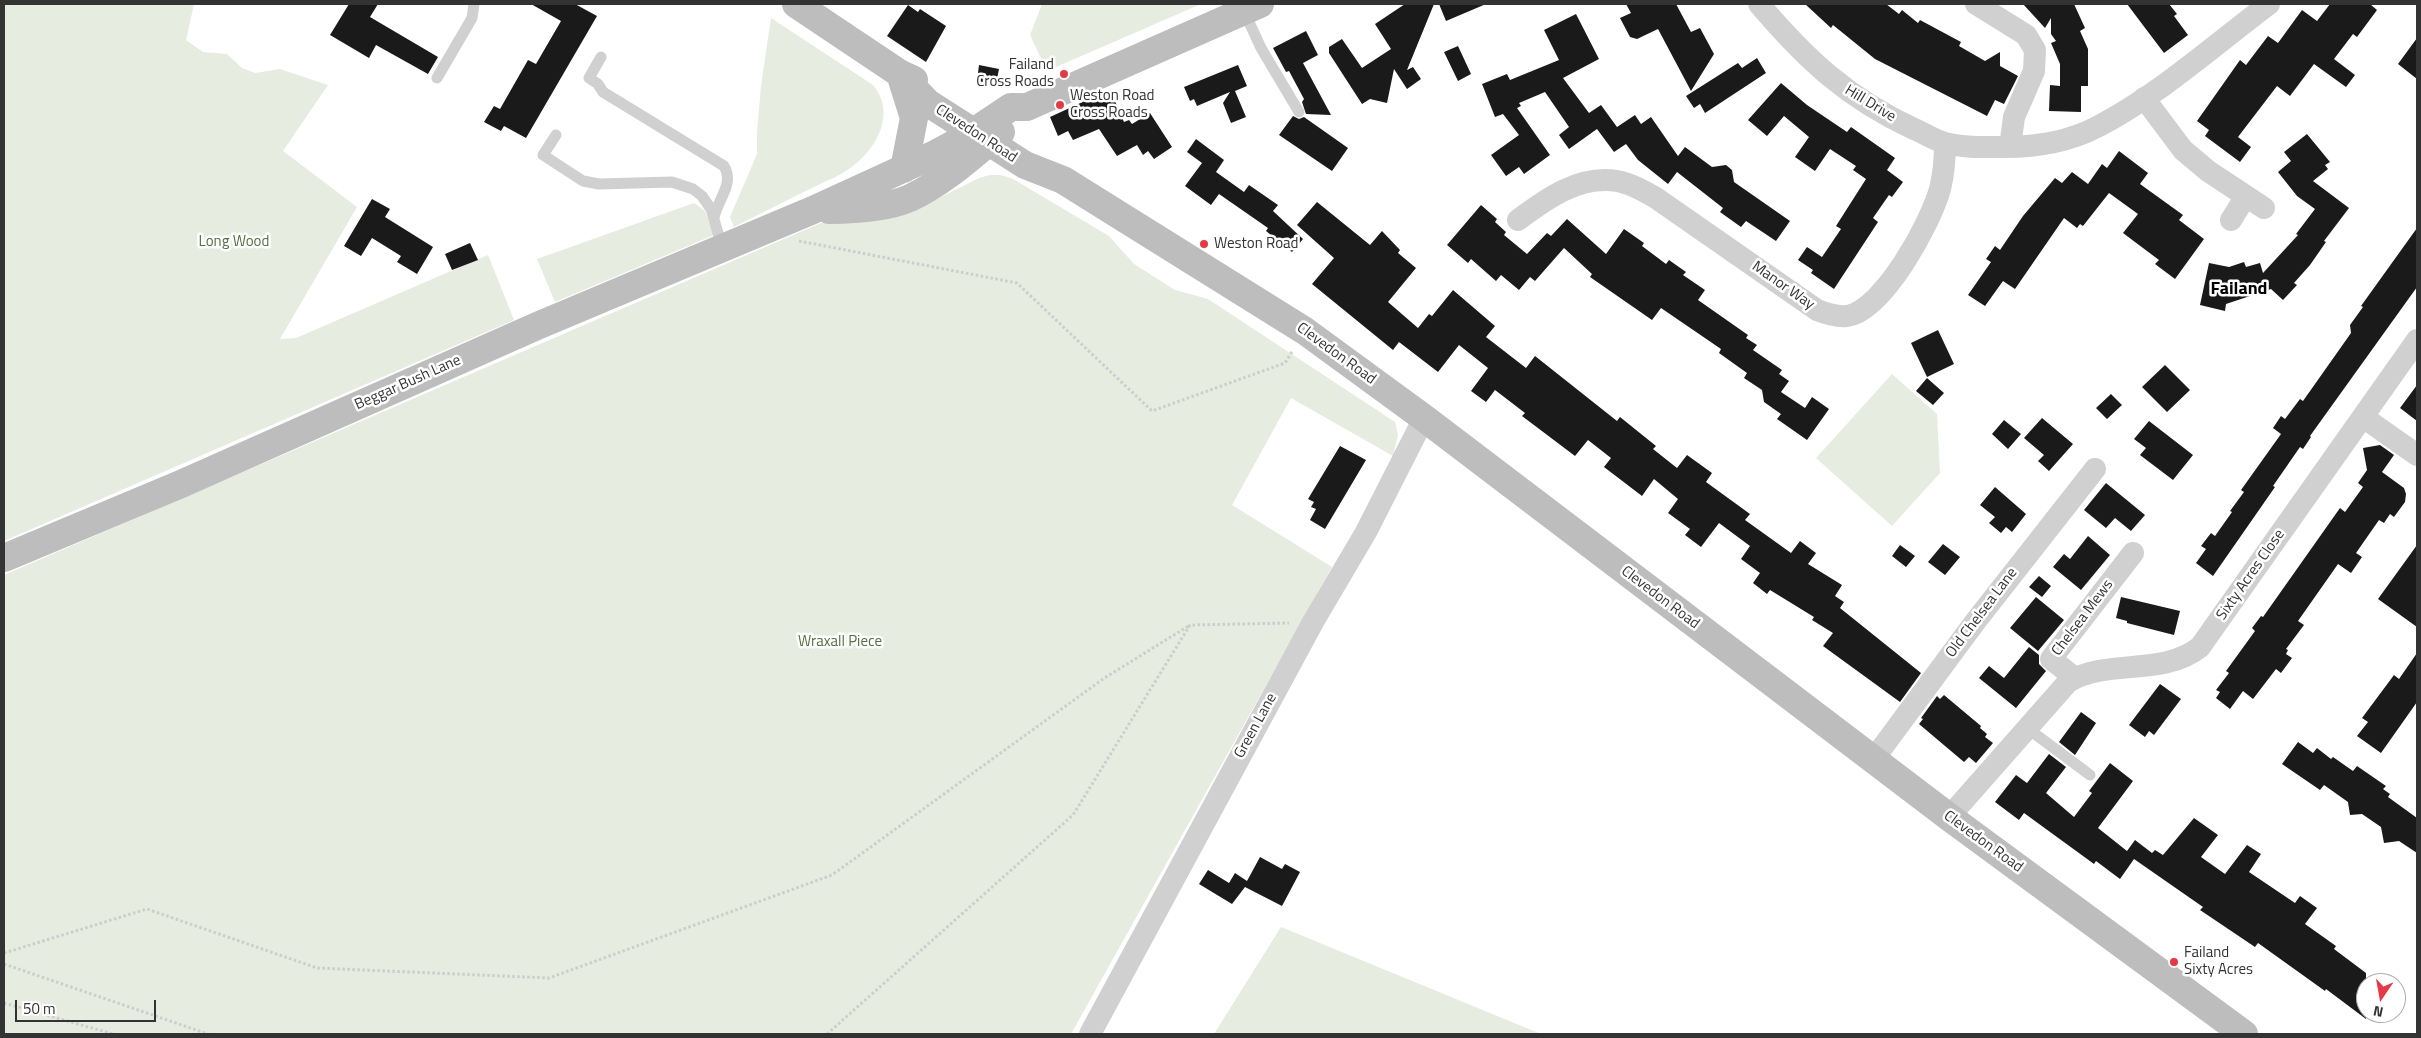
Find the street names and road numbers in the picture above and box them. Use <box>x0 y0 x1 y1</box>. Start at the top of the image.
street label: Hill Drive <box>1841 82 1899 126</box>
street label: Clevedon Road <box>932 101 1020 167</box>
street label: Manor Way <box>1748 258 1818 314</box>
street label: Clevedon Road <box>1293 319 1379 389</box>
street label: Beggar Bush Lane <box>352 352 464 414</box>
street label: Sixty Acres Close <box>2213 526 2289 624</box>
street label: Clevedon Road <box>1617 563 1703 633</box>
street label: Old Chelsea Lane <box>1942 565 2022 661</box>
street label: Chelsea Mews <box>2048 576 2118 660</box>
street label: Green Lane <box>1231 691 1281 761</box>
street label: Clevedon Road <box>1940 807 2026 877</box>

